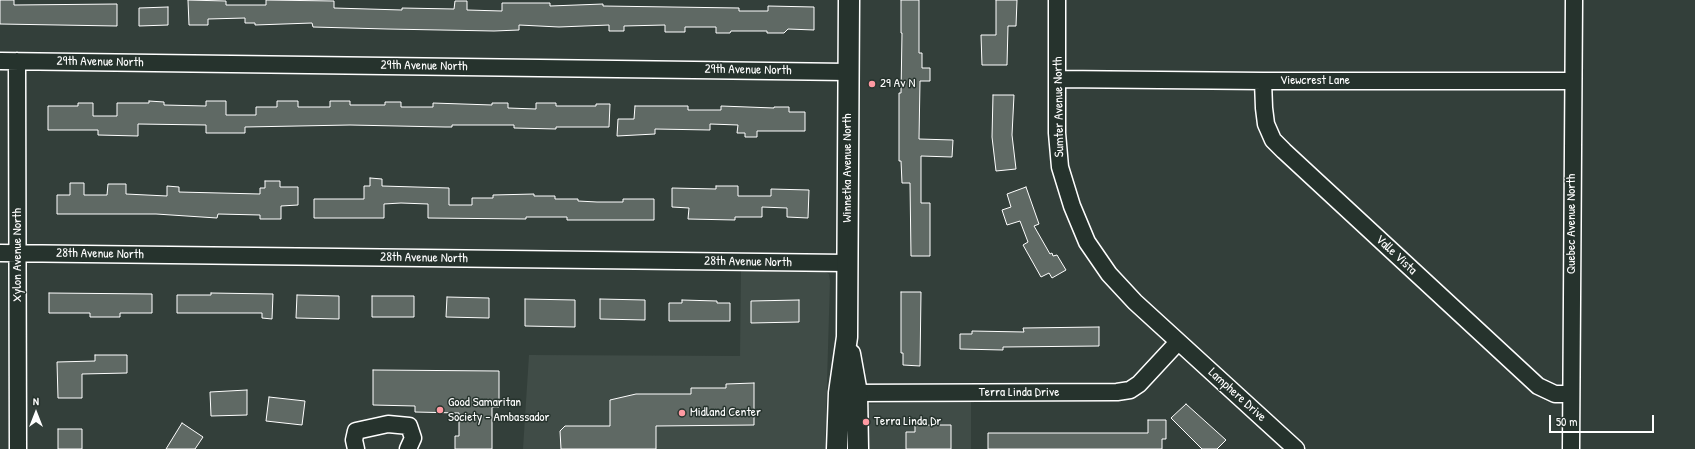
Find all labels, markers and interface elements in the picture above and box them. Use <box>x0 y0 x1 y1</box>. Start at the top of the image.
street label: 29th Avenue North <box>56 53 144 71</box>
street label: 29th Avenue North <box>380 57 468 75</box>
street label: Sumter Avenue North <box>1050 57 1068 157</box>
street label: 29th Avenue North <box>704 61 792 79</box>
street label: Viewcrest Lane <box>1280 73 1350 89</box>
place label: 29 Av N <box>880 76 915 92</box>
marker: 29 Av N <box>867 79 877 89</box>
street label: Winnetka Avenue North <box>840 114 856 222</box>
street label: Quebec Avenue North <box>1564 174 1580 274</box>
street label: Xylon Avenue North <box>10 208 26 302</box>
street label: Valle Vista <box>1372 232 1420 278</box>
street label: 28th Avenue North <box>56 245 144 263</box>
street label: 28th Avenue North <box>380 249 468 267</box>
street label: 28th Avenue North <box>704 253 792 271</box>
street label: Lamphere Drive <box>1205 365 1269 425</box>
street label: Terra Linda Drive <box>979 385 1059 401</box>
north arrow <box>16 393 56 433</box>
text: N <box>33 394 39 408</box>
place label: Good Samaritan Society - Ambassador <box>448 395 550 426</box>
marker: Good Samaritan Society - Ambassador <box>435 405 445 415</box>
place label: Midland Center <box>690 405 761 421</box>
scale bar <box>1551 407 1656 433</box>
marker: Midland Center <box>677 408 687 418</box>
text: 50 m <box>1556 413 1577 430</box>
place label: Terra Linda Dr <box>874 414 941 430</box>
marker: Terra Linda Dr <box>861 417 871 427</box>

